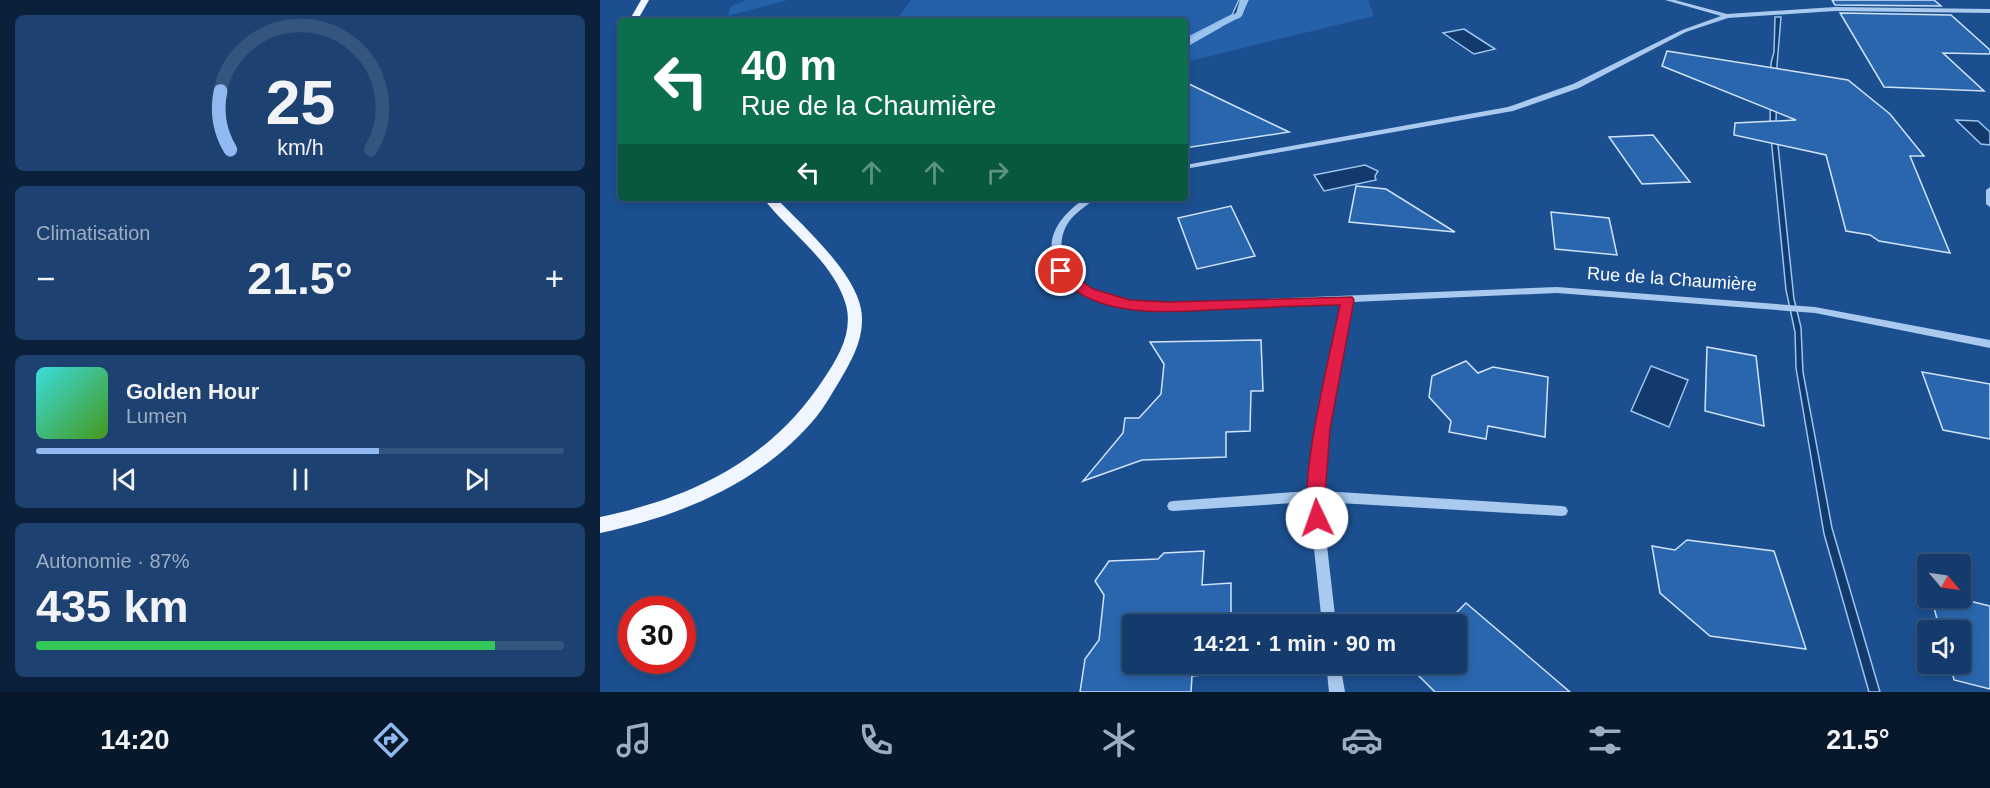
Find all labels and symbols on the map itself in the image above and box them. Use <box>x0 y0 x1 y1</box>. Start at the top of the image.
pin <box>1035 245 1086 296</box>
street label: Rue de la Chaumière <box>1586 263 1758 295</box>
position arrow <box>1285 486 1349 550</box>
north arrow <box>1917 554 1971 608</box>
speed limit sign: 30 <box>618 596 696 674</box>

